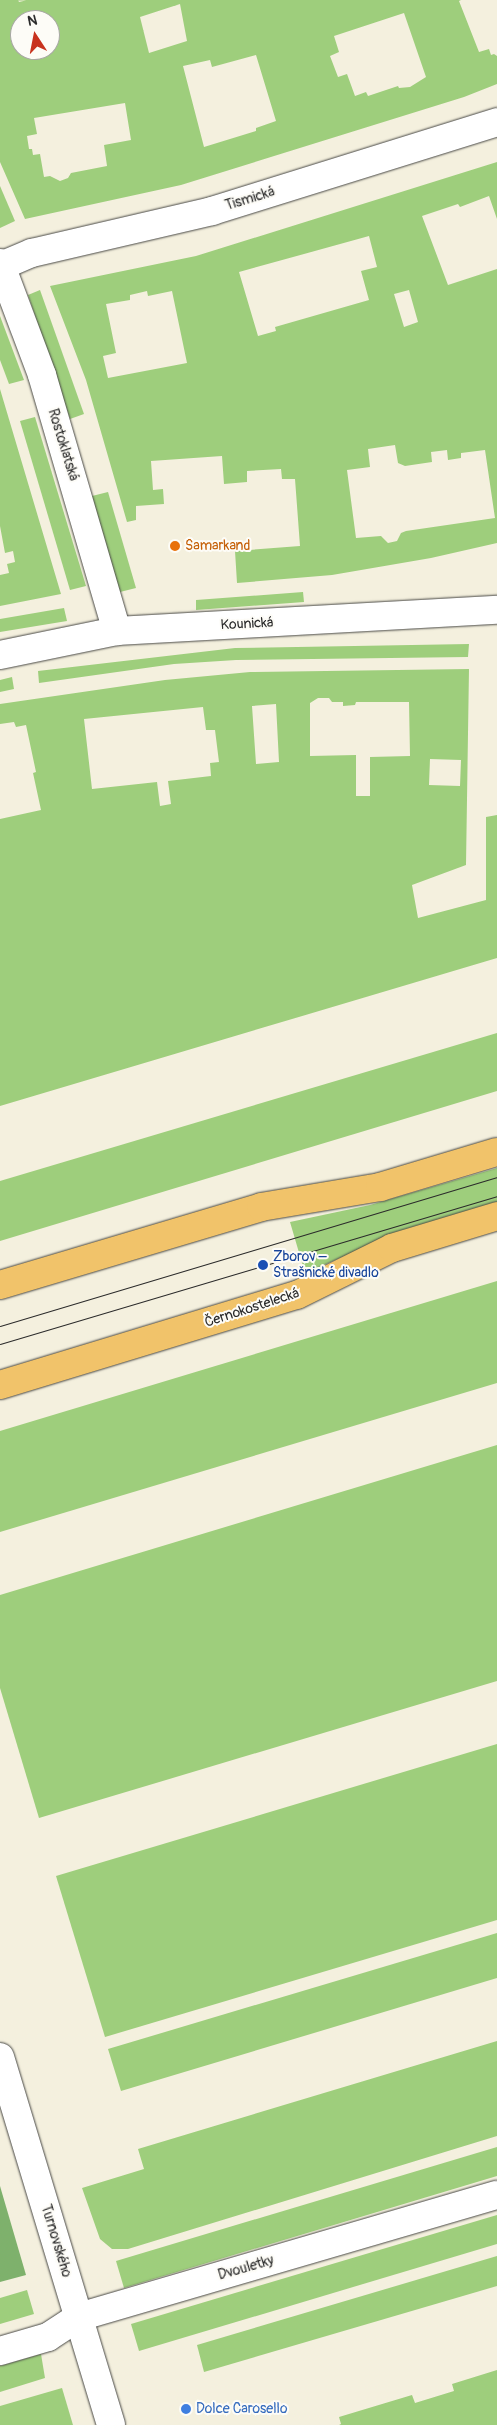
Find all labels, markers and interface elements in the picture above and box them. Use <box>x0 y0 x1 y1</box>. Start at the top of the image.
north arrow <box>10 10 60 60</box>
text: N <box>26 12 39 30</box>
street label: Tismická <box>223 184 277 214</box>
street label: Rostoklatská <box>44 407 82 483</box>
place label: Samarkand <box>185 538 250 554</box>
marker: Samarkand <box>169 540 181 552</box>
street label: Kounická <box>220 614 274 634</box>
place label: Zborov – Strašnické divadlo <box>273 1249 379 1282</box>
marker: Zborov – Strašnické divadlo <box>257 1259 269 1271</box>
street label: Černokostelecká <box>203 1285 301 1331</box>
street label: Turnovského <box>37 2203 75 2279</box>
street label: Dvouletky <box>216 2252 276 2284</box>
place label: Dolce Carosello <box>196 2401 287 2417</box>
marker: Dolce Carosello <box>180 2403 192 2415</box>

